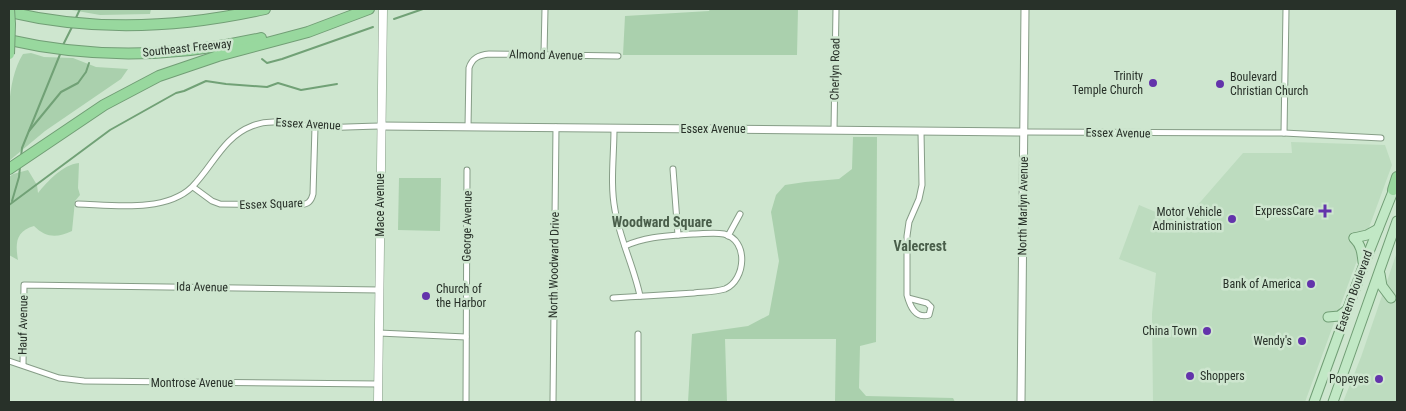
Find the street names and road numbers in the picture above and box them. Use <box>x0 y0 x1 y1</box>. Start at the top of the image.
street label: Southeast Freeway <box>142 36 232 60</box>
street label: Cherlyn Road <box>827 38 843 100</box>
street label: Almond Avenue <box>509 47 583 63</box>
street label: Essex Avenue <box>275 115 341 133</box>
street label: Essex Avenue <box>680 122 746 136</box>
street label: Essex Avenue <box>1085 125 1151 141</box>
street label: North Marlyn Avenue <box>1015 156 1031 256</box>
street label: Mace Avenue <box>373 173 387 237</box>
street label: George Avenue <box>459 190 475 262</box>
street label: Essex Square <box>239 196 303 212</box>
street label: North Woodward Drive <box>546 211 562 318</box>
street label: Eastern Boulevard <box>1333 248 1375 334</box>
street label: Ida Avenue <box>176 280 228 294</box>
street label: Hauf Avenue <box>15 294 31 355</box>
street label: Montrose Avenue <box>151 376 234 390</box>

